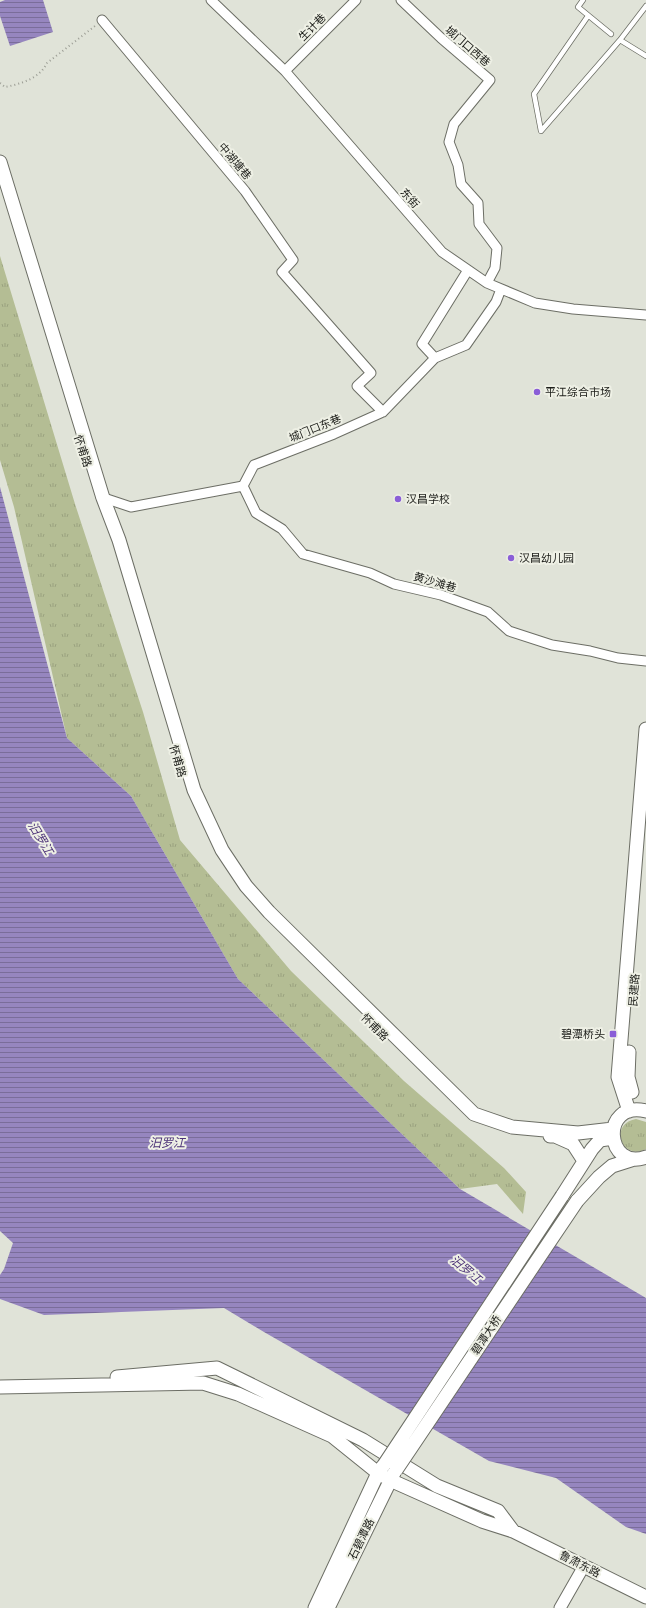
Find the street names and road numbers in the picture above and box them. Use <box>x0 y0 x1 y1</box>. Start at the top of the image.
street label: 生计巷 <box>295 10 329 44</box>
street label: 城门口西巷 <box>443 23 493 69</box>
street label: 中湖塘巷 <box>215 140 255 182</box>
street label: 东街 <box>397 185 423 211</box>
street label: 城门口东巷 <box>287 411 343 445</box>
street label: 怀甫路 <box>71 433 95 469</box>
street label: 黄沙滩巷 <box>412 569 458 595</box>
street label: 怀甫路 <box>167 743 189 779</box>
street label: 民建路 <box>626 973 642 1007</box>
street label: 怀甫路 <box>358 1010 392 1044</box>
street label: 碧潭大桥 <box>468 1313 504 1357</box>
street label: 石碧潭路 <box>345 1516 377 1562</box>
street label: 鲁肃东路 <box>557 1548 603 1580</box>

